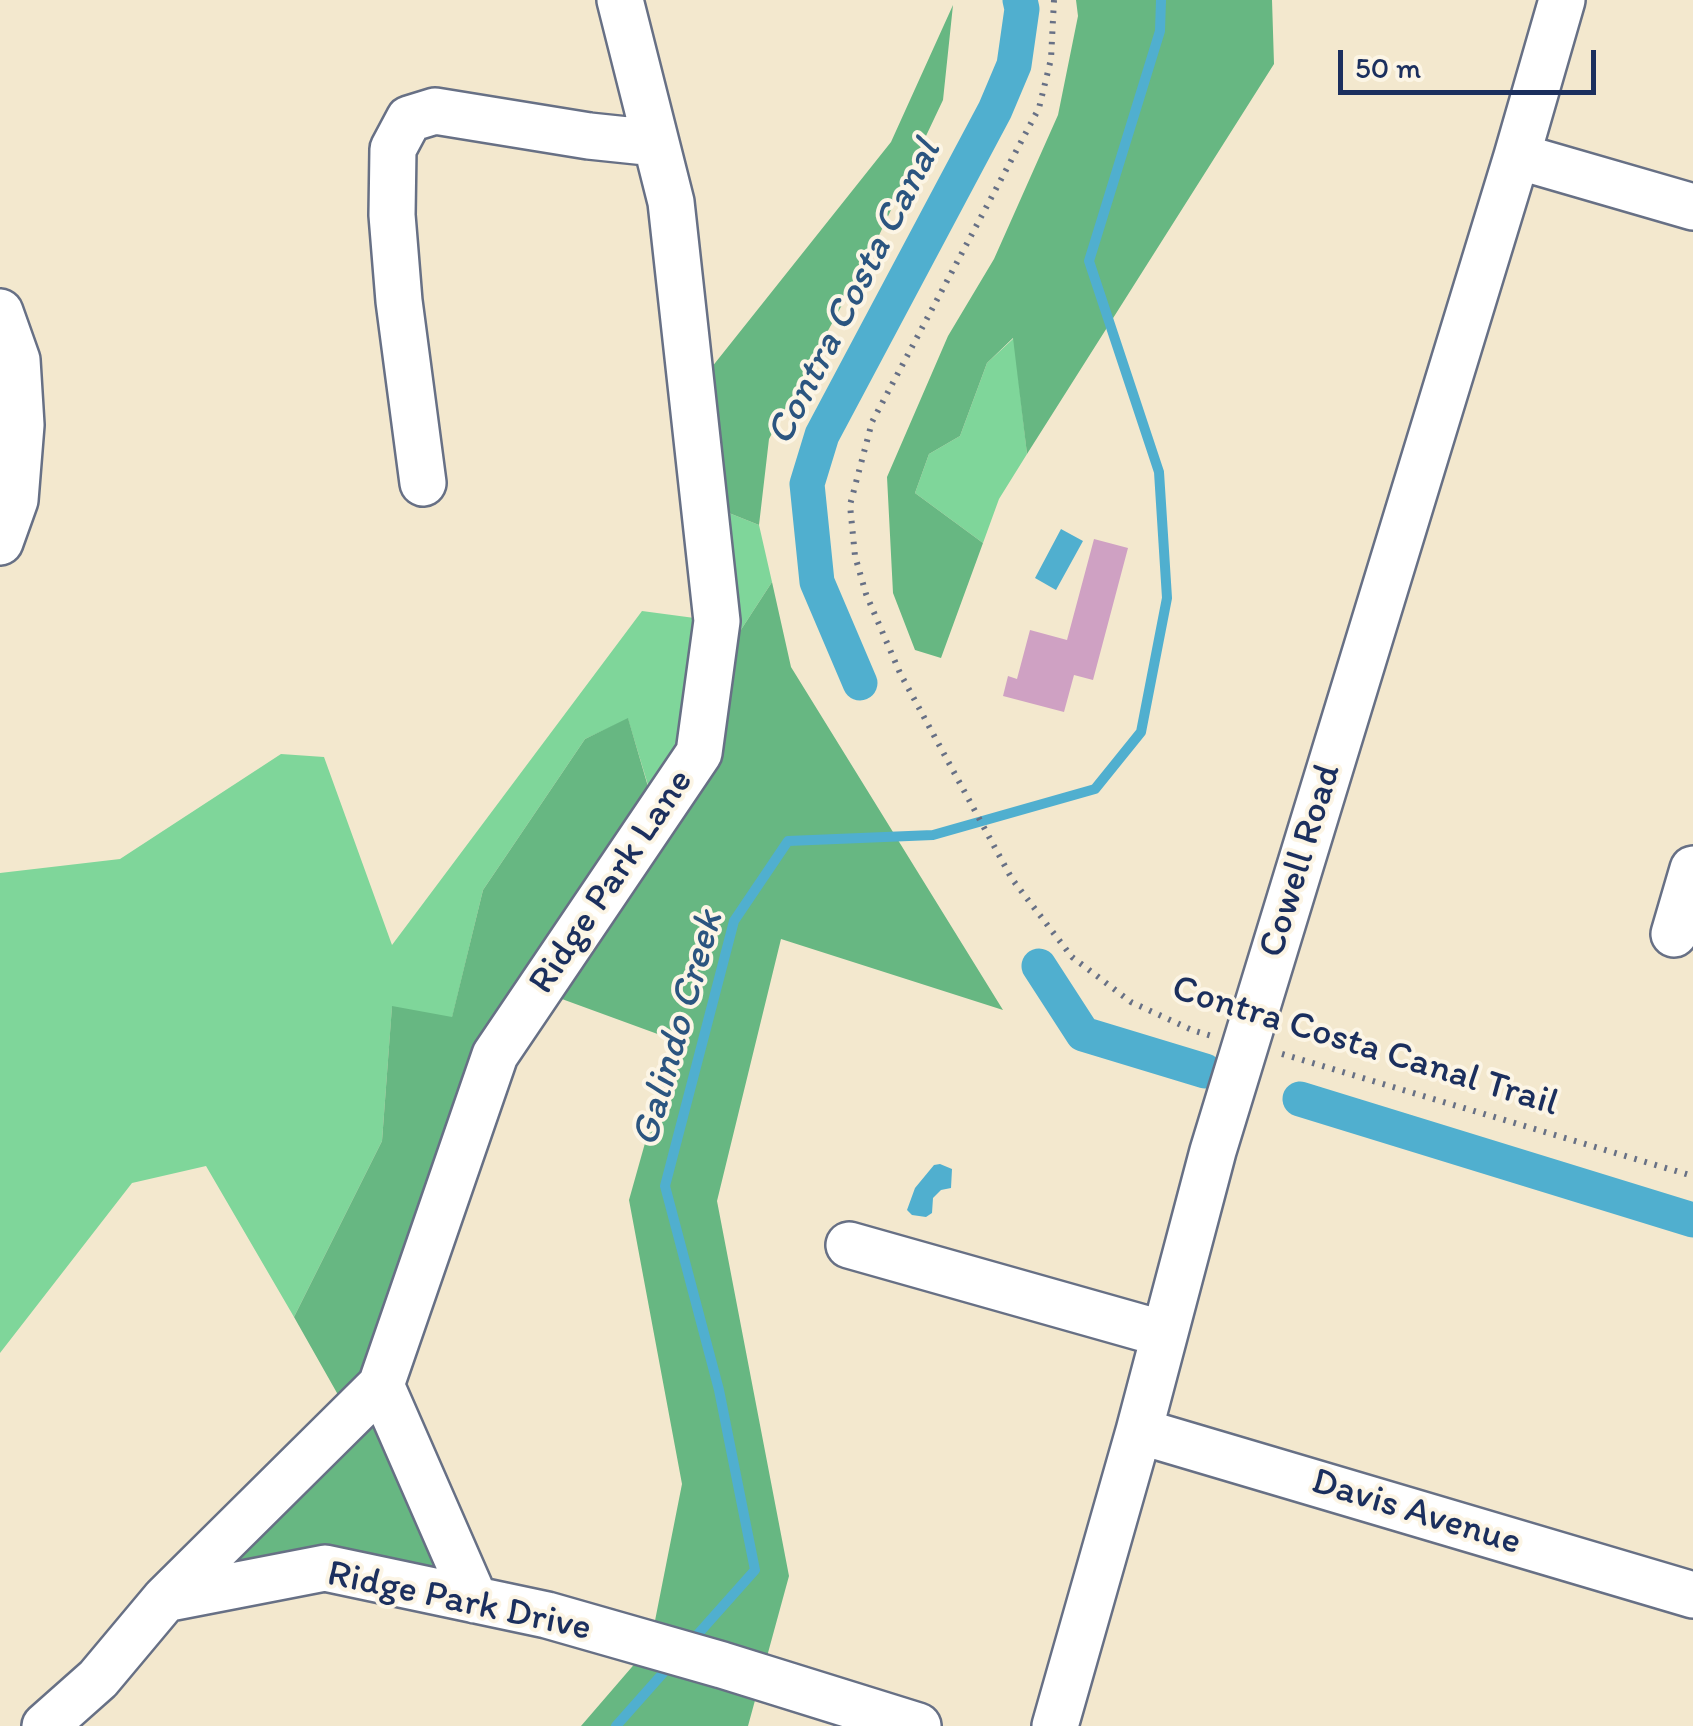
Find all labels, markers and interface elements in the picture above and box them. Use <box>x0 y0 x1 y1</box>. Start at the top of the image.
scale bar <box>1343 30 1600 92</box>
text: 50 m <box>1355 49 1421 86</box>
water label: Contra Costa Canal <box>757 132 953 454</box>
street label: Cowell Road <box>1250 759 1352 963</box>
street label: Ridge Park Lane <box>520 761 704 1003</box>
water label: Galindo Creek <box>623 906 735 1152</box>
street label: Contra Costa Canal Trail <box>1166 966 1564 1128</box>
street label: Davis Avenue <box>1306 1460 1526 1566</box>
street label: Ridge Park Drive <box>323 1552 595 1652</box>

